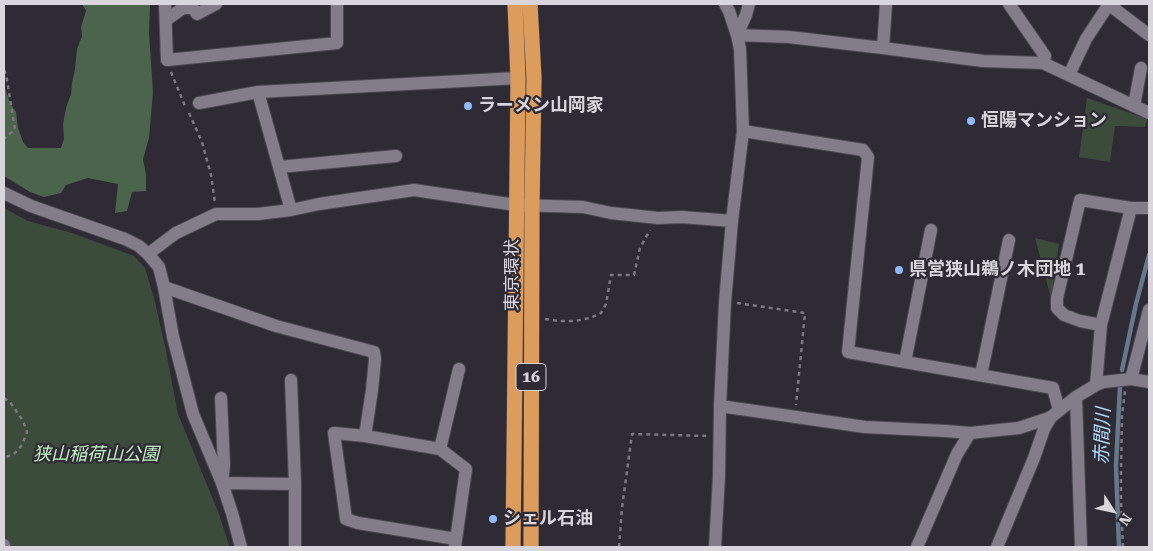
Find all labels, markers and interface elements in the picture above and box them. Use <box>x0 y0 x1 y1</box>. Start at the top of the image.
place label: ラーメン山岡家 <box>478 95 604 117</box>
marker: ラーメン山岡家 <box>462 100 474 112</box>
place label: 恒陽マンション <box>981 110 1107 132</box>
marker: 恒陽マンション <box>965 115 977 127</box>
street label: 東京環状 <box>502 239 524 311</box>
place label: 県営狭山鵜ノ木団地 1 <box>909 259 1086 281</box>
marker: 県営狭山鵜ノ木団地 1 <box>893 264 905 276</box>
road number: 16 <box>516 364 546 391</box>
water label: 赤間川 <box>1091 407 1115 465</box>
park label: 狭山稲荷山公園 <box>33 444 159 466</box>
north arrow <box>1088 486 1138 536</box>
place label: シェル石油 <box>503 508 593 530</box>
text: N <box>1116 511 1135 529</box>
marker: シェル石油 <box>487 513 499 525</box>

